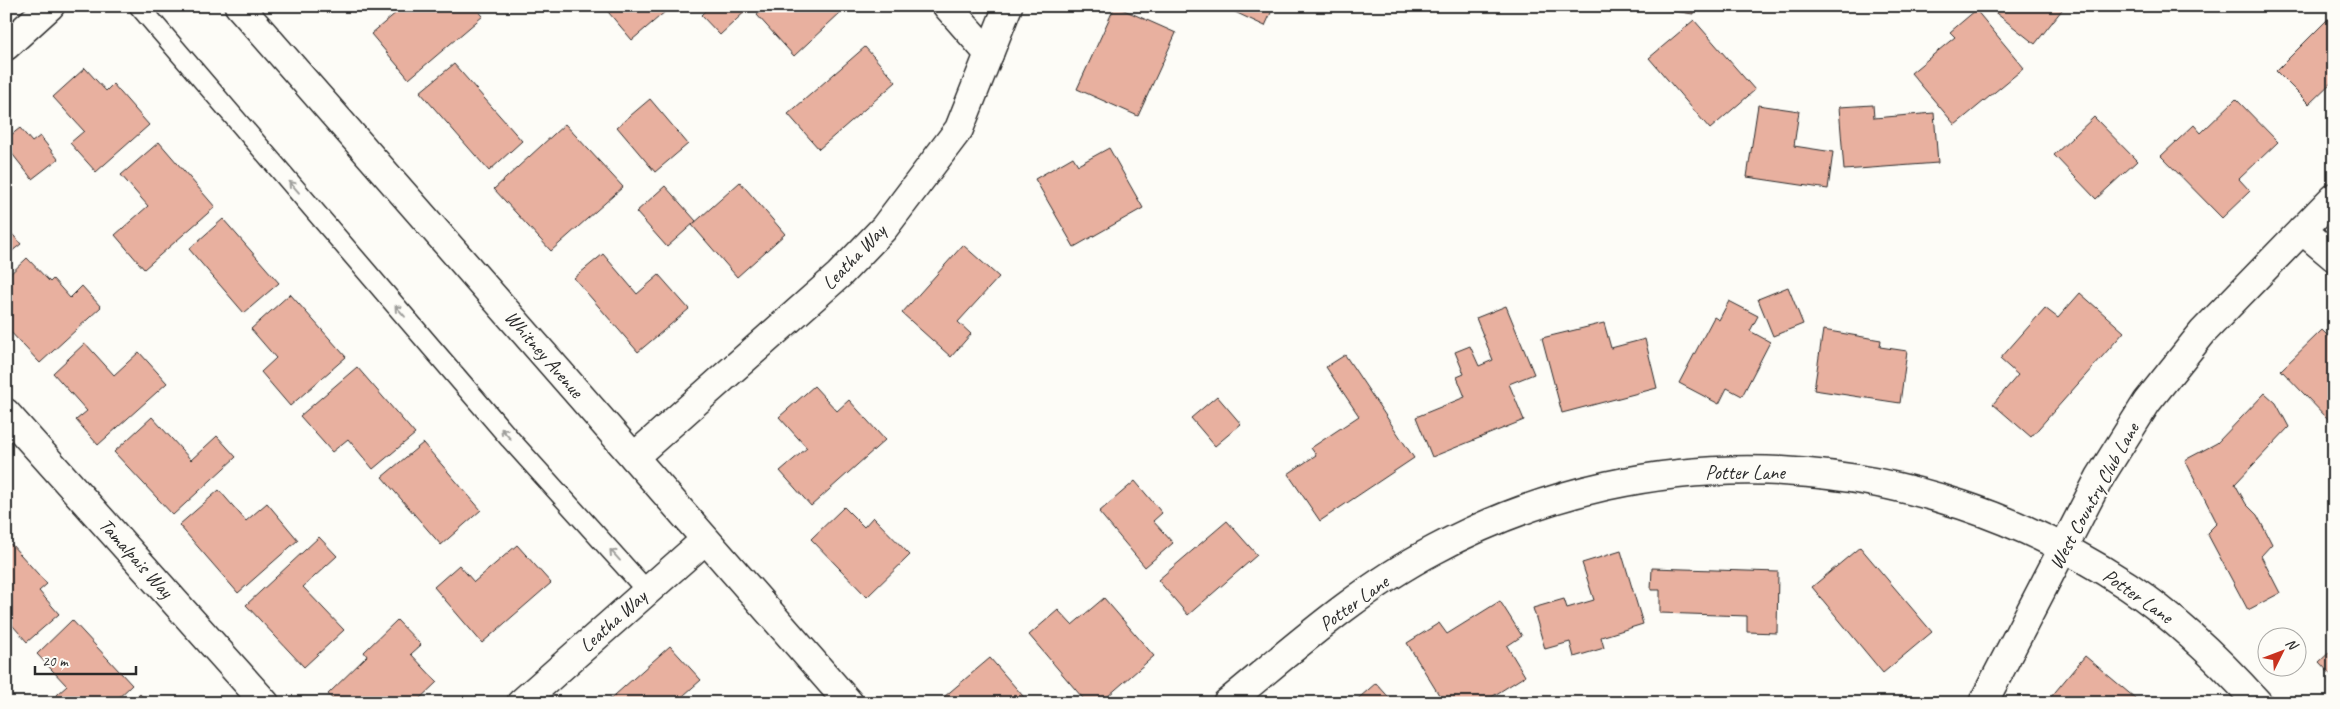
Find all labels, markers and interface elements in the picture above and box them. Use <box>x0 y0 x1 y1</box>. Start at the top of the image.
one-way arrow <box>289 181 300 194</box>
street label: Leatha Way <box>817 217 893 295</box>
one-way arrow <box>394 304 406 317</box>
street label: Whitney Avenue <box>499 305 590 404</box>
street label: West Country Club Lane <box>2043 417 2145 574</box>
one-way arrow <box>500 428 511 441</box>
street label: Potter Lane <box>1705 460 1786 485</box>
street label: Tamalpais Way <box>94 513 179 604</box>
one-way arrow <box>609 548 620 561</box>
street label: Potter Lane <box>2098 563 2179 630</box>
street label: Potter Lane <box>1314 569 1395 637</box>
street label: Leatha Way <box>574 583 653 658</box>
north arrow <box>2258 626 2308 676</box>
text: N <box>2282 635 2302 654</box>
scale bar <box>35 644 136 676</box>
text: 20 m <box>42 652 69 671</box>

